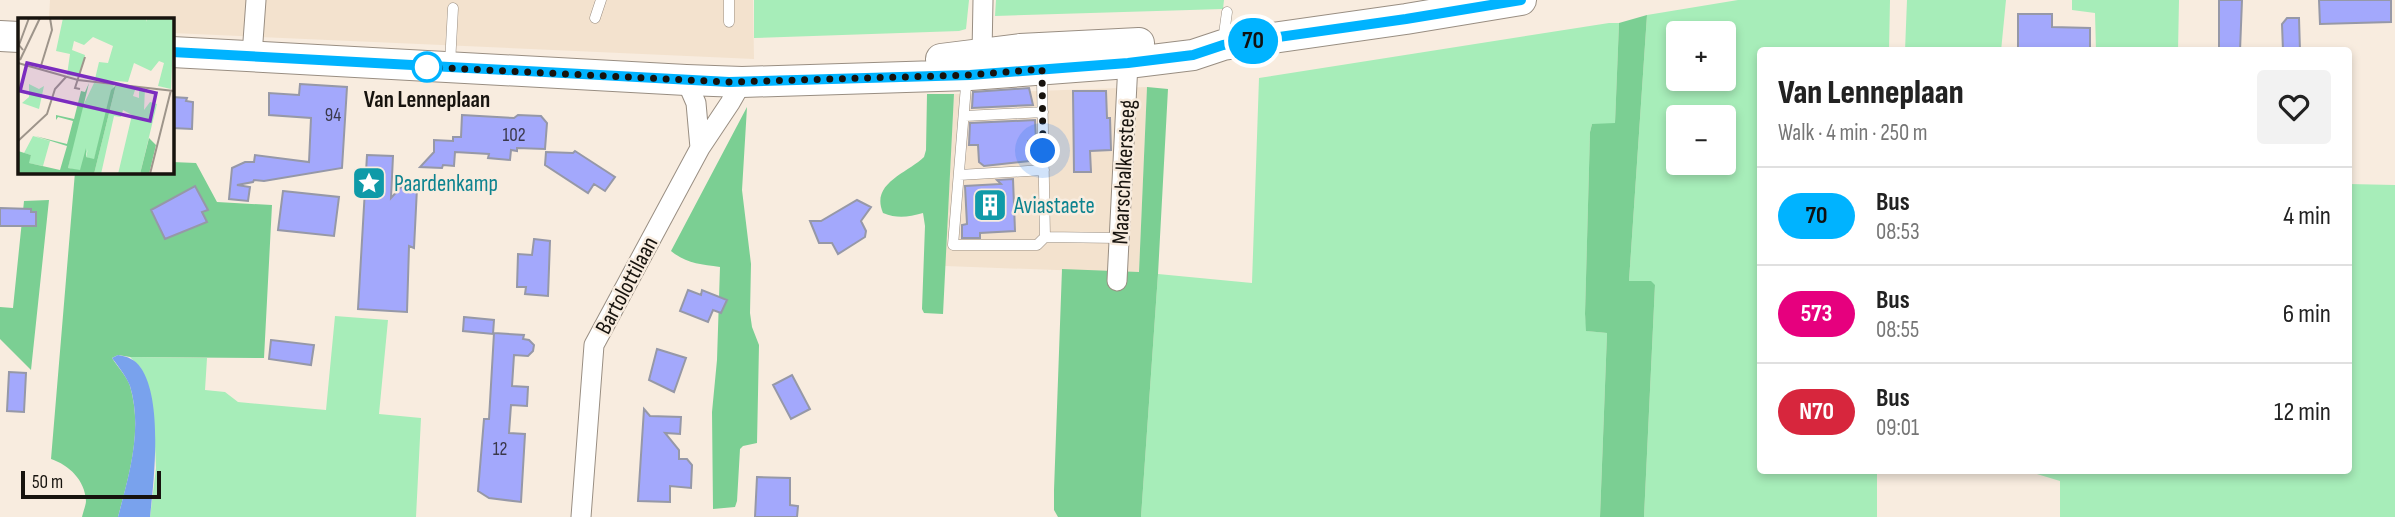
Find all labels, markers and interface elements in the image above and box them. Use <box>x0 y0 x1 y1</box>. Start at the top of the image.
inset map <box>18 18 173 173</box>
line badge: 70 <box>1222 18 1284 64</box>
map controls <box>1666 21 1736 175</box>
button: + <box>1666 21 1736 91</box>
text: 70 <box>1242 26 1264 55</box>
marker: Van Lenneplaan <box>412 52 442 82</box>
button: heart <box>2257 70 2331 144</box>
text: Van Lenneplaan <box>1778 73 1964 113</box>
place label: Van Lenneplaan <box>364 86 490 114</box>
street label: Maarschalkersteeg <box>1106 99 1142 245</box>
house number: 94 <box>325 104 341 127</box>
button: − <box>1666 105 1736 175</box>
text: Walk · 4 min · 250 m <box>1778 119 1928 147</box>
house number: 102 <box>503 124 525 147</box>
your location <box>1025 133 1060 168</box>
place icon: Paardenkamp <box>350 164 388 202</box>
place label: Paardenkamp <box>394 170 498 198</box>
building icon: Aviastaete <box>971 186 1009 224</box>
text: Bus <box>1876 187 1910 218</box>
place label: Aviastaete <box>1013 192 1095 220</box>
text: 70 <box>1806 201 1827 230</box>
text: 4 min <box>2283 201 2331 232</box>
text: 08:53 <box>1876 218 1920 246</box>
street label: Bartolottilaan <box>590 232 664 339</box>
text: Bus <box>1876 285 1910 316</box>
text: 573 <box>1801 299 1832 328</box>
text: 6 min <box>2283 299 2331 330</box>
text: 08:55 <box>1876 316 1919 344</box>
text: Bus <box>1876 383 1910 414</box>
text: N70 <box>1799 397 1834 426</box>
text: 12 min <box>2274 397 2331 428</box>
text: 09:01 <box>1876 414 1919 442</box>
house number: 12 <box>493 438 507 461</box>
scale bar <box>21 468 161 500</box>
text: 50 m <box>32 471 63 494</box>

